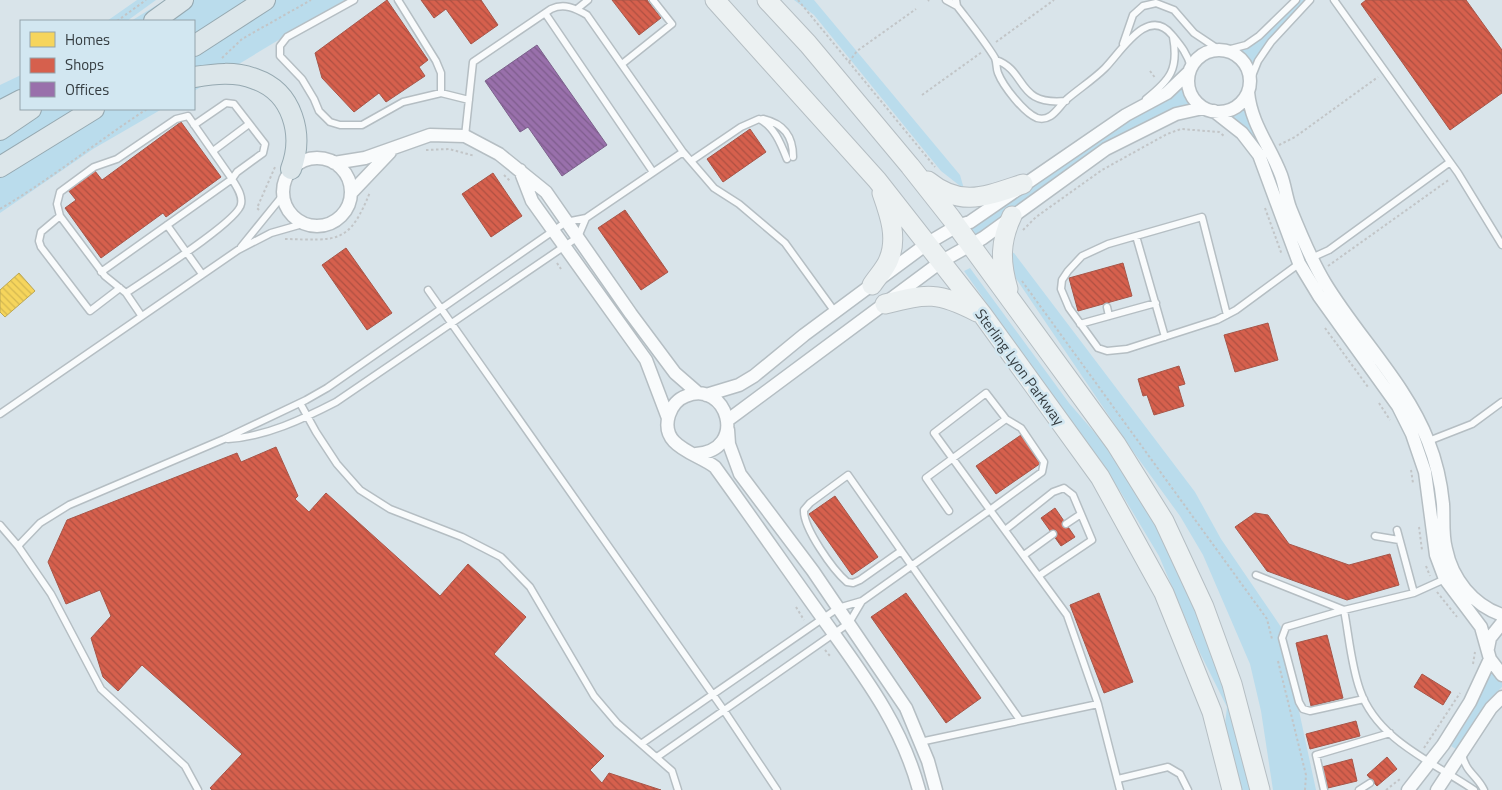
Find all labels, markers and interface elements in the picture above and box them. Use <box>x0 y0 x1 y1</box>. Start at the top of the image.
legend <box>20 20 195 110</box>
text: Homes <box>65 28 110 51</box>
text: Shops <box>65 53 104 76</box>
text: Offices <box>65 78 109 101</box>
street label: Sterling Lyon Parkway <box>970 304 1070 430</box>

